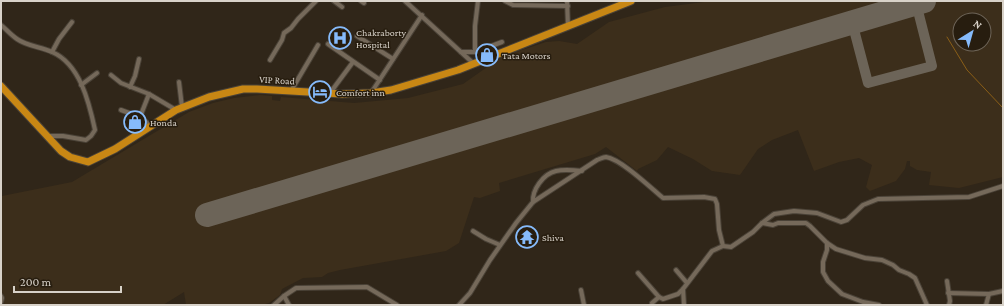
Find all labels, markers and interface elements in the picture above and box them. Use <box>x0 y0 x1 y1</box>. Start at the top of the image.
north arrow <box>952 12 992 52</box>
text: N <box>971 17 985 31</box>
hospital icon: Chakraborty Hospital <box>327 25 353 51</box>
place label: Chakraborty Hospital <box>356 27 407 50</box>
shop icon: Tata Motors <box>474 42 500 68</box>
place label: Tata Motors <box>502 50 550 61</box>
street label: VIP Road <box>259 74 296 86</box>
hotel icon: Comfort inn <box>307 79 333 105</box>
place label: Comfort inn <box>336 87 385 98</box>
shop icon: Honda <box>122 109 148 135</box>
place label: Honda <box>150 117 177 128</box>
temple icon: Shiva <box>514 224 540 250</box>
place label: Shiva <box>542 232 564 243</box>
scale bar <box>14 268 121 294</box>
text: 200 m <box>20 275 52 289</box>

